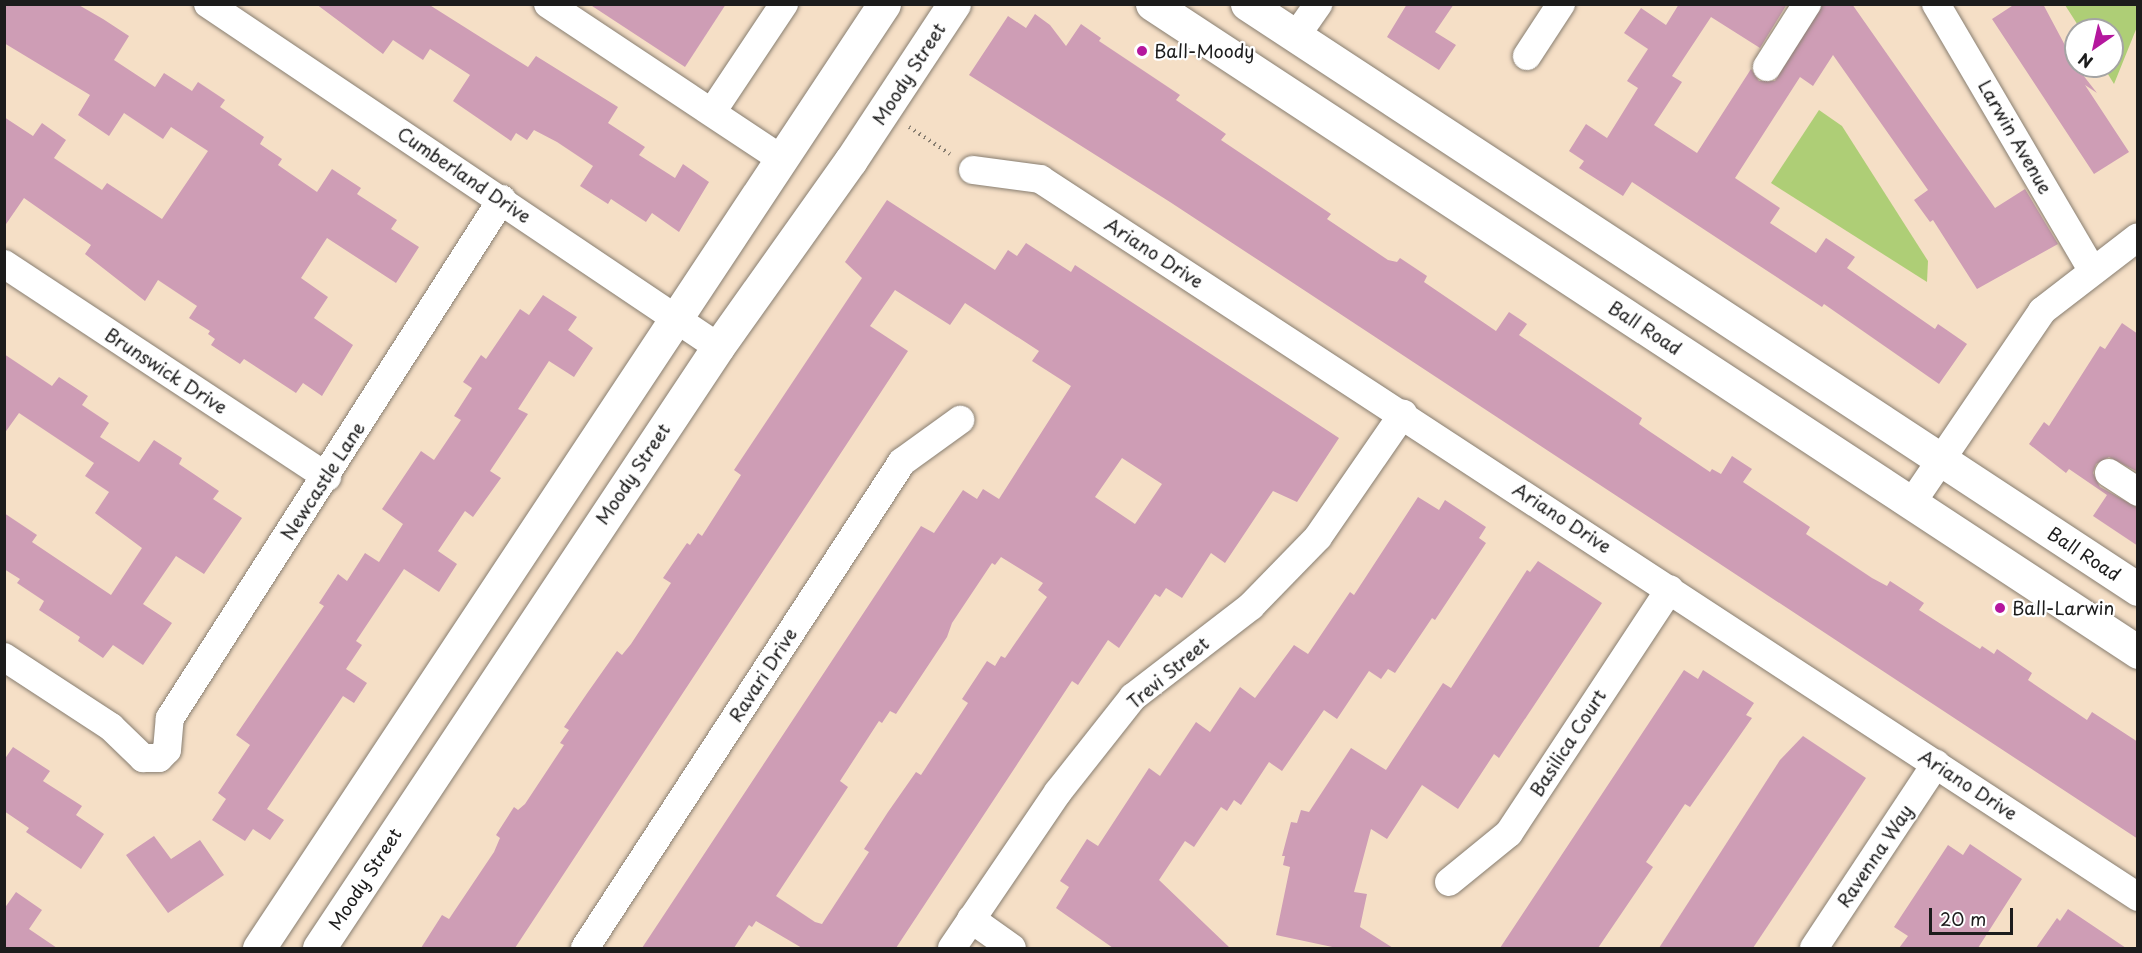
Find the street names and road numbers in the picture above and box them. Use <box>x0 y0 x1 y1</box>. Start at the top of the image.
street label: Moody Street <box>868 19 950 129</box>
street label: Larwin Avenue <box>1974 76 2056 198</box>
street label: Cumberland Drive <box>393 122 535 228</box>
street label: Ariano Drive <box>1101 213 1207 293</box>
street label: Ball Road <box>1604 296 1686 360</box>
street label: Brunswick Drive <box>101 324 231 418</box>
street label: Newcastle Lane <box>276 417 370 545</box>
street label: Moody Street <box>591 419 675 529</box>
street label: Ariano Drive <box>1509 478 1615 558</box>
street label: Ball Road <box>2043 522 2125 586</box>
street label: Ravari Drive <box>724 624 802 726</box>
street label: Trevi Street <box>1122 632 1214 714</box>
street label: Basilica Court <box>1525 685 1611 801</box>
street label: Ariano Drive <box>1915 745 2021 825</box>
street label: Ravenna Way <box>1833 801 1917 911</box>
street label: Moody Street <box>324 824 406 934</box>

